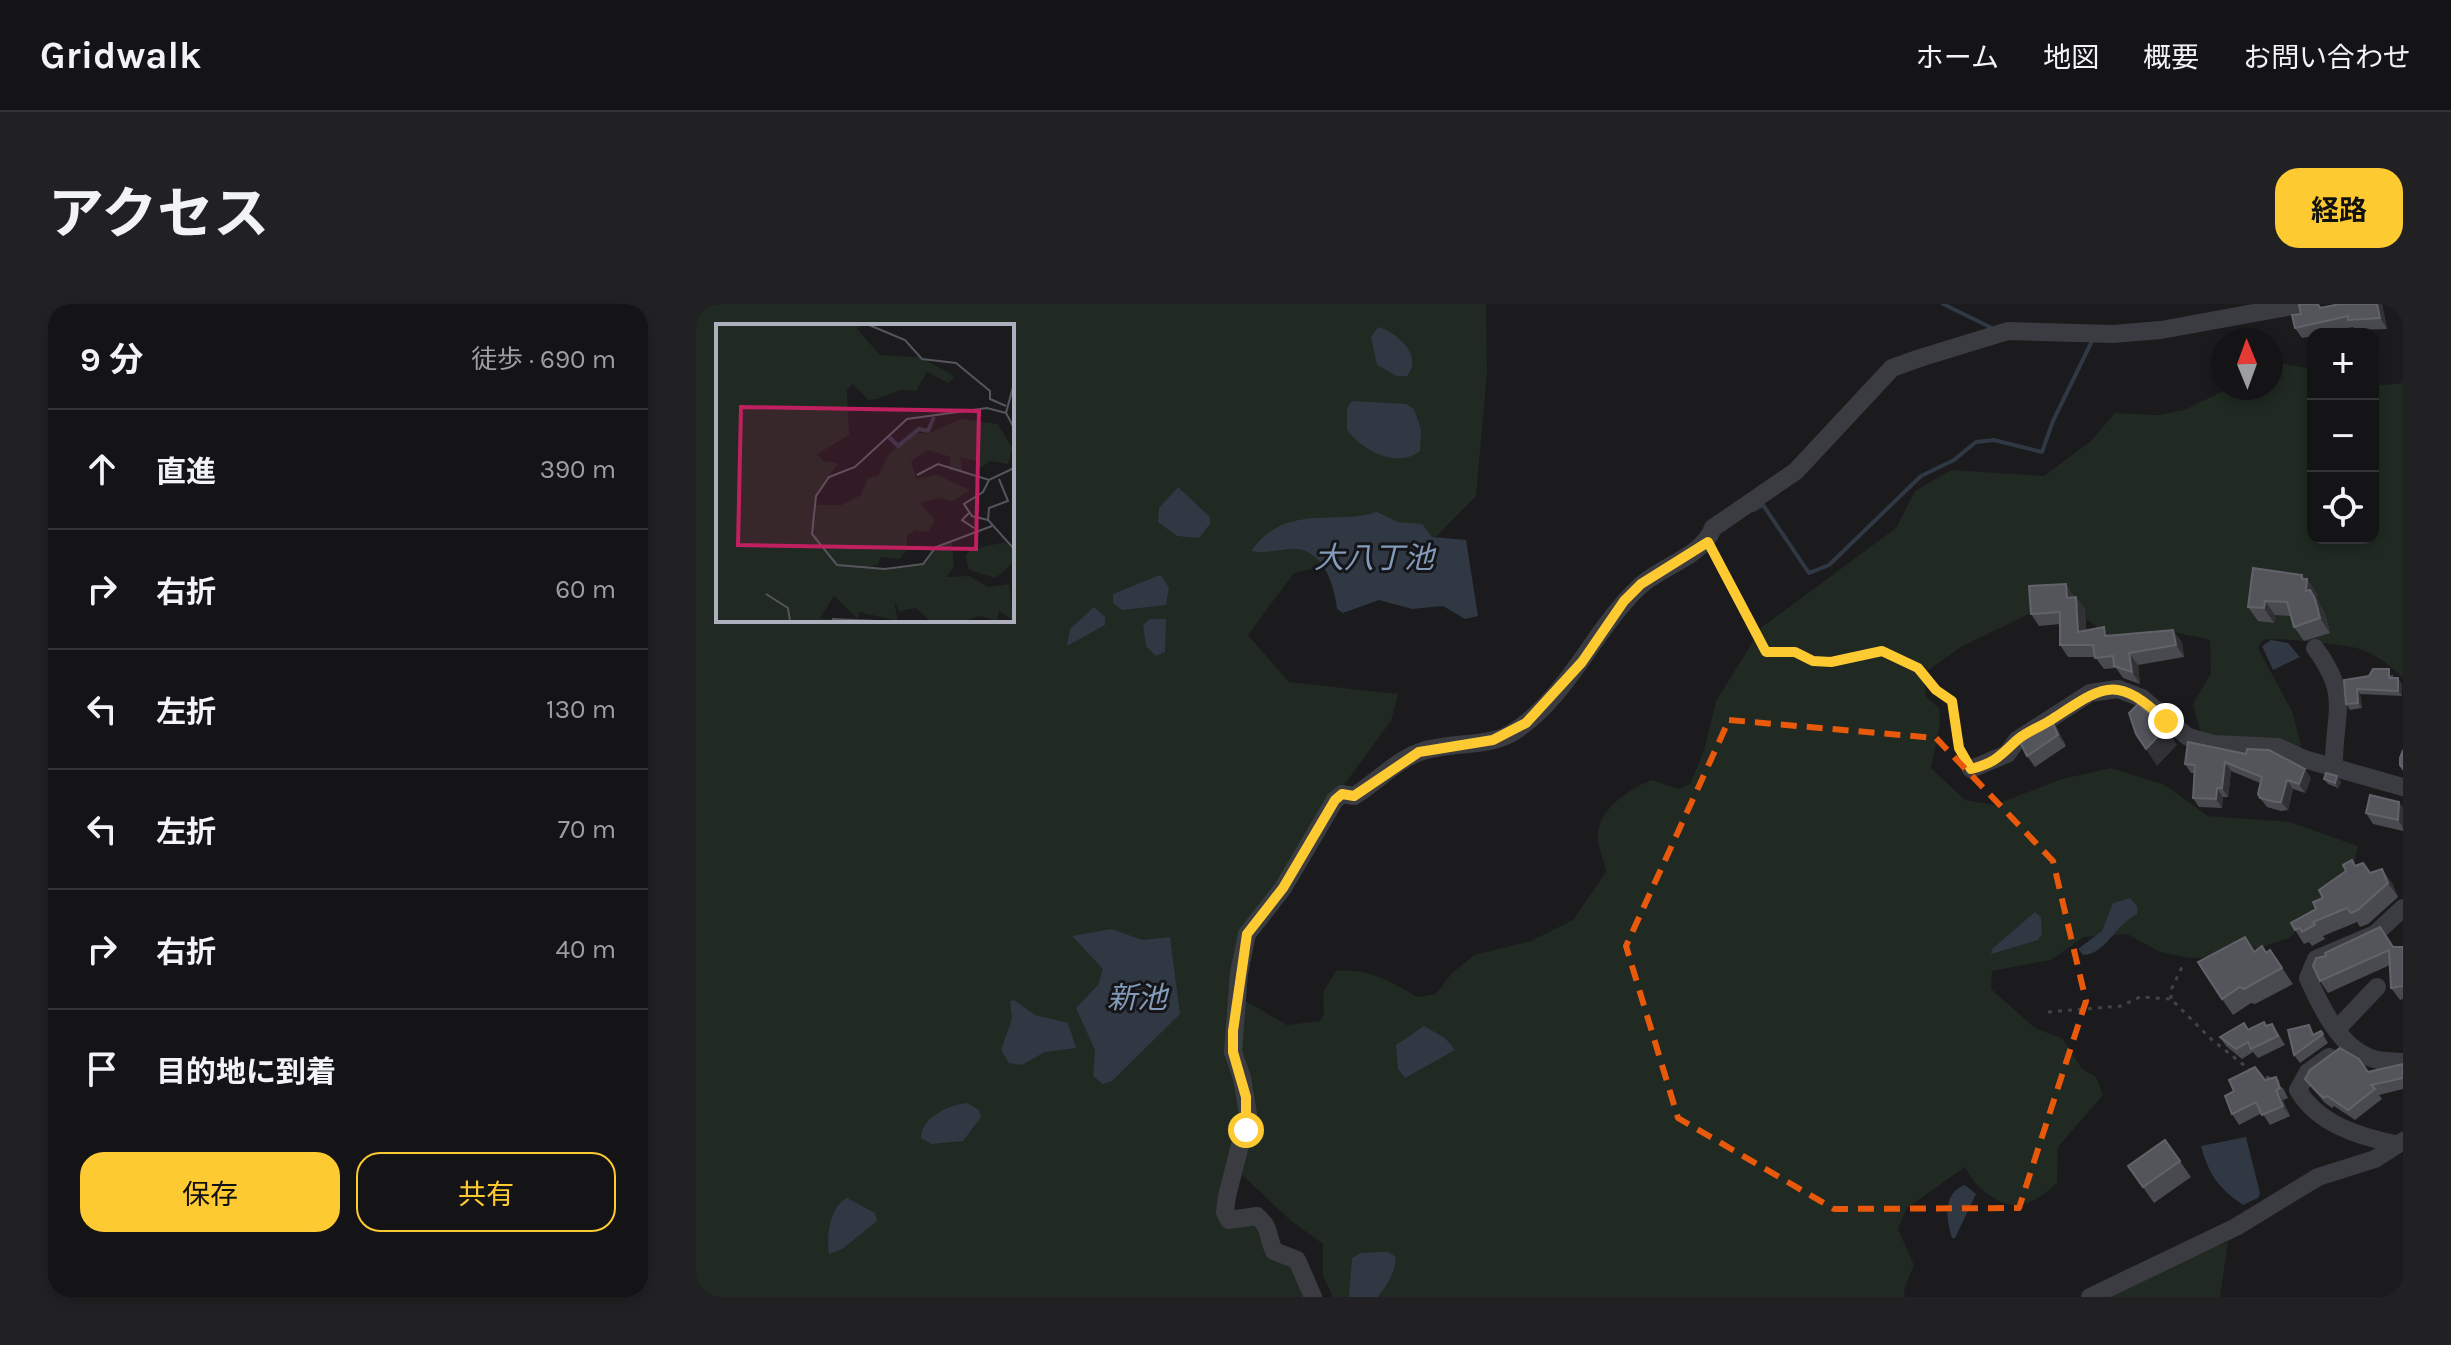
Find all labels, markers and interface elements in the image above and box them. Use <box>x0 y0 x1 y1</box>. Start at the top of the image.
text: Gridwalk <box>40 33 202 78</box>
text: ホーム <box>1916 41 1999 74</box>
text: 地図 <box>2043 41 2099 74</box>
text: 概要 <box>2143 41 2199 74</box>
text: お問い合わせ <box>2243 41 2411 74</box>
button: 経路 <box>2275 168 2403 248</box>
text: アクセス <box>48 182 269 247</box>
inset map <box>716 324 1014 622</box>
north arrow <box>2211 328 2283 400</box>
map controls <box>2307 328 2379 544</box>
button: + <box>2307 328 2379 400</box>
text: 9 分 <box>80 340 143 380</box>
text: 徒歩 · 690 m <box>471 344 616 375</box>
button: − <box>2307 400 2379 472</box>
icon: ahead <box>80 447 124 491</box>
text: 直進 <box>156 454 216 490</box>
text: 390 m <box>540 454 616 485</box>
button: locate <box>2307 472 2379 544</box>
water label: 大八丁池 <box>1314 540 1437 576</box>
icon: right <box>80 567 124 611</box>
text: 右折 <box>156 574 216 610</box>
text: 60 m <box>555 574 616 605</box>
icon: left <box>80 687 124 731</box>
text: 左折 <box>156 694 216 730</box>
text: 130 m <box>546 694 616 725</box>
route end <box>2148 703 2184 739</box>
icon: left <box>80 807 124 851</box>
text: 左折 <box>156 814 216 850</box>
text: 70 m <box>558 814 616 845</box>
icon: right <box>80 927 124 971</box>
text: 右折 <box>156 934 216 970</box>
text: 40 m <box>556 934 616 965</box>
water label: 新池 <box>1107 980 1170 1016</box>
icon: arrive <box>80 1047 124 1091</box>
text: 目的地に到着 <box>156 1054 336 1090</box>
route start <box>1228 1112 1264 1148</box>
button: 保存 <box>80 1152 340 1232</box>
button: 共有 <box>356 1152 616 1232</box>

